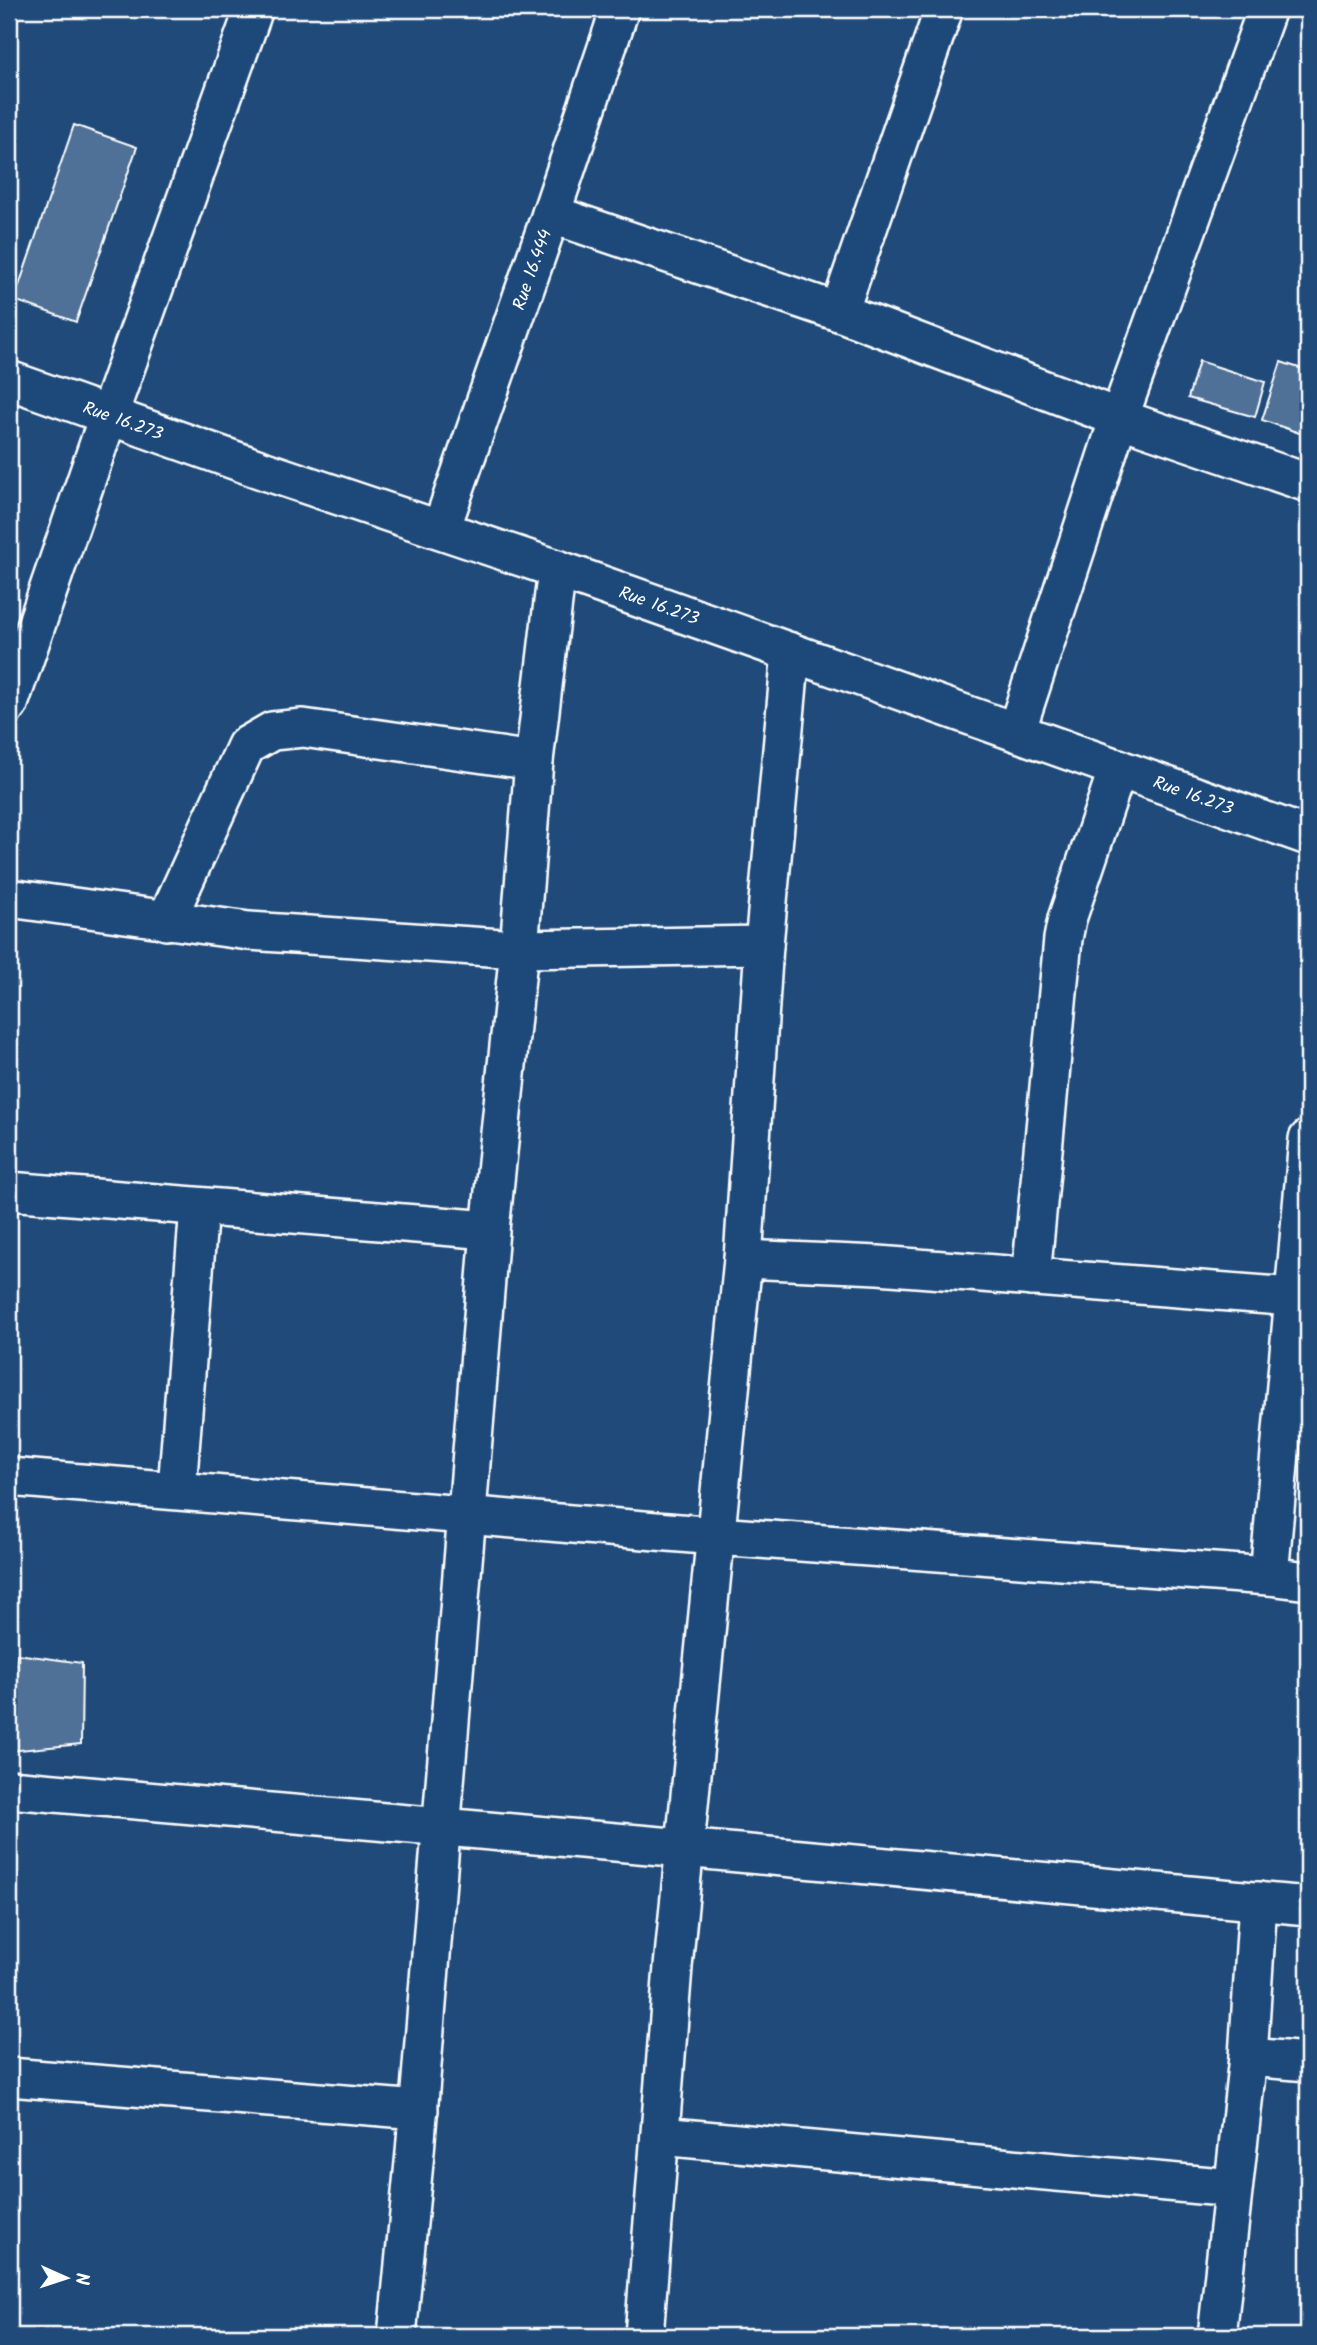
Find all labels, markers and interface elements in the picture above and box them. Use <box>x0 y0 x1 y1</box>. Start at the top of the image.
street label: Rue 16.444 <box>506 225 561 314</box>
street label: Rue 16.273 <box>78 394 167 450</box>
street label: Rue 16.273 <box>614 579 703 634</box>
street label: Rue 16.273 <box>1149 769 1237 824</box>
north arrow <box>32 2244 102 2314</box>
text: N <box>66 2272 96 2286</box>

